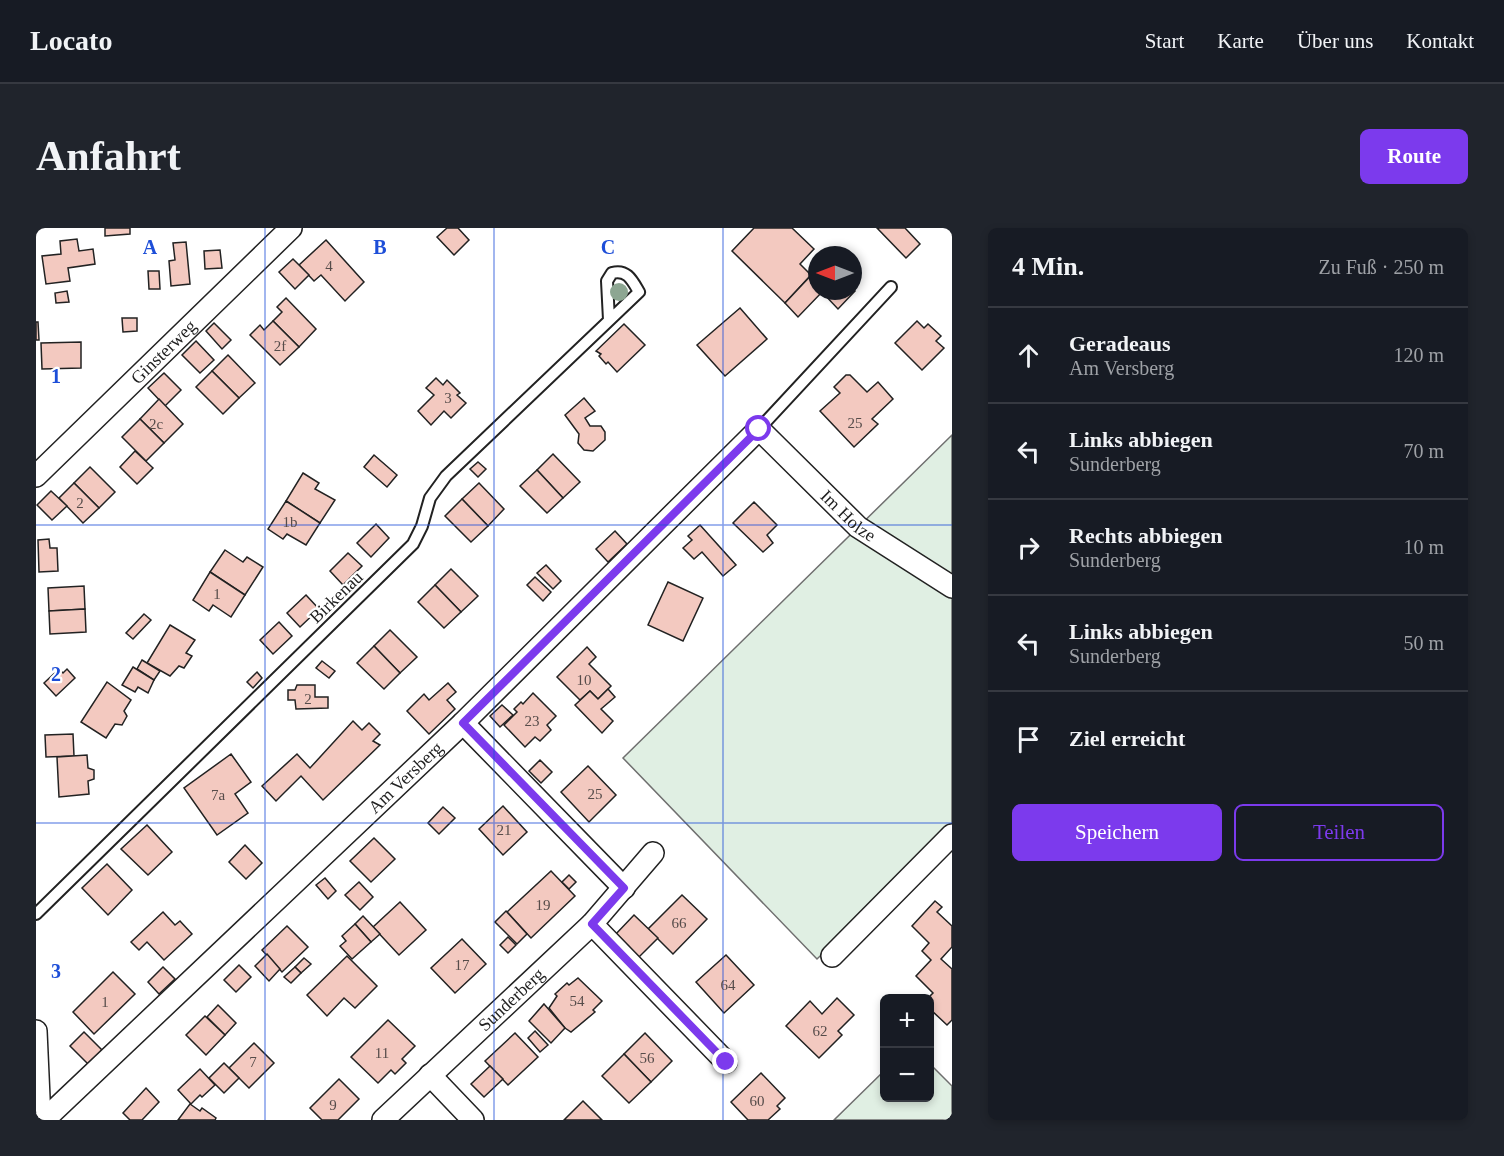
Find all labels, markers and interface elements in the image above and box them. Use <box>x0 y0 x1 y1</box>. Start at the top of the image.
text: Locato <box>30 25 112 56</box>
text: Start <box>1145 29 1184 53</box>
text: Karte <box>1217 29 1264 53</box>
text: Über uns <box>1297 29 1373 53</box>
text: Kontakt <box>1406 29 1474 53</box>
button: Route <box>1360 129 1468 184</box>
text: Anfahrt <box>36 133 181 179</box>
text: A <box>143 236 158 258</box>
text: B <box>373 236 387 258</box>
text: C <box>601 236 615 258</box>
north arrow <box>808 246 862 300</box>
text: 4 Min. <box>1012 252 1084 281</box>
text: Zu Fuß · 250 m <box>1318 256 1444 278</box>
house number: 4 <box>325 258 333 274</box>
street label: Ginsterweg <box>127 316 200 388</box>
text: Geradeaus <box>1069 331 1170 356</box>
house number: 2f <box>274 338 286 354</box>
icon: ahead <box>1012 339 1045 372</box>
text: 120 m <box>1393 344 1444 366</box>
text: Am Versberg <box>1069 357 1174 379</box>
text: 1 <box>51 365 61 387</box>
house number: 3 <box>444 390 452 406</box>
route start <box>745 415 771 441</box>
house number: 25 <box>848 415 863 431</box>
house number: 2c <box>149 416 163 432</box>
text: Links abbiegen <box>1069 427 1213 452</box>
icon: left <box>1012 435 1045 468</box>
text: 70 m <box>1403 440 1444 462</box>
text: Sunderberg <box>1069 453 1161 475</box>
street label: Im Holze <box>817 486 879 546</box>
house number: 2 <box>76 495 84 511</box>
house number: 1b <box>283 514 298 530</box>
text: Rechts abbiegen <box>1069 523 1222 548</box>
icon: right <box>1012 531 1045 564</box>
text: 10 m <box>1403 536 1444 558</box>
text: Sunderberg <box>1069 549 1161 571</box>
street label: Birkenau <box>305 567 367 627</box>
house number: 1 <box>213 586 221 602</box>
text: Links abbiegen <box>1069 619 1213 644</box>
icon: left <box>1012 627 1045 660</box>
text: 50 m <box>1403 632 1444 654</box>
text: Sunderberg <box>1069 645 1161 667</box>
text: 2 <box>51 663 61 685</box>
house number: 10 <box>577 672 592 688</box>
house number: 2 <box>304 691 312 707</box>
house number: 23 <box>525 713 540 729</box>
icon: arrive <box>1012 723 1045 756</box>
text: Ziel erreicht <box>1069 726 1185 751</box>
street label: Am Versberg <box>364 738 447 817</box>
house number: 25 <box>588 786 603 802</box>
house number: 7a <box>211 787 225 803</box>
button: Speichern <box>1012 804 1222 861</box>
button: Teilen <box>1234 804 1444 861</box>
house number: 21 <box>497 822 512 838</box>
house number: 19 <box>536 897 551 913</box>
house number: 66 <box>672 915 687 931</box>
house number: 17 <box>455 957 470 973</box>
text: 3 <box>51 960 61 982</box>
street label: Sunderberg <box>474 964 548 1035</box>
house number: 64 <box>721 977 736 993</box>
house number: 54 <box>570 993 585 1009</box>
house number: 1 <box>101 994 109 1010</box>
map controls <box>880 994 934 1102</box>
button: + <box>880 994 934 1048</box>
house number: 62 <box>813 1023 828 1039</box>
house number: 11 <box>375 1045 389 1061</box>
route end <box>712 1048 738 1074</box>
button: − <box>880 1048 934 1102</box>
house number: 56 <box>640 1050 655 1066</box>
house number: 7 <box>249 1054 257 1070</box>
house number: 60 <box>750 1093 765 1109</box>
house number: 9 <box>329 1097 337 1113</box>

